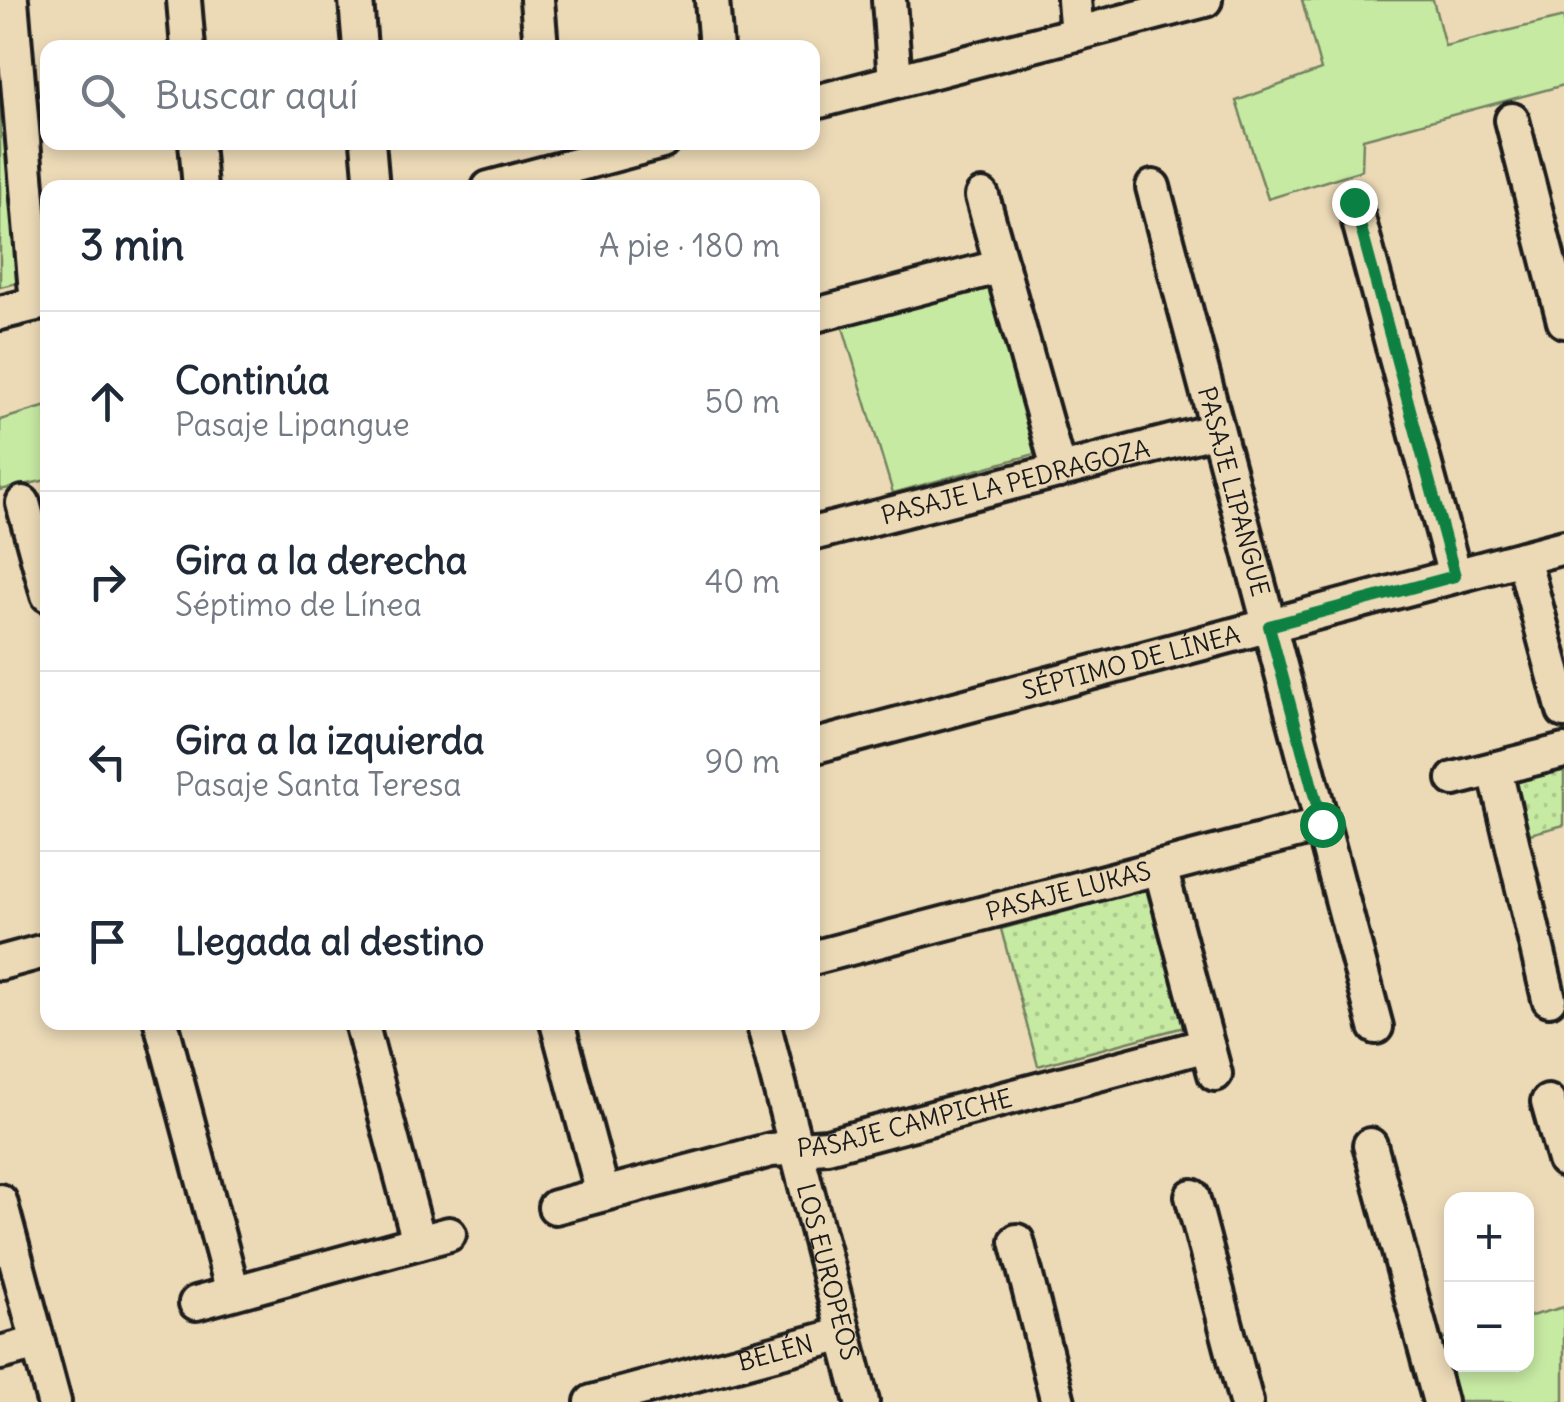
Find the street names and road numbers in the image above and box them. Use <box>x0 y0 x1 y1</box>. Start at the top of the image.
street label: PASAJE LIPANGUE <box>1191 383 1277 600</box>
street label: PASAJE LA PEDRAGOZA <box>878 432 1153 532</box>
street label: SÉPTIMO DE LÍNEA <box>1018 618 1243 706</box>
street label: PASAJE LUKAS <box>983 854 1154 928</box>
street label: PASAJE CAMPICHE <box>796 1082 1016 1164</box>
street label: LOS EUROPEOS <box>790 1180 866 1363</box>
street label: BELÉN <box>734 1327 817 1378</box>

